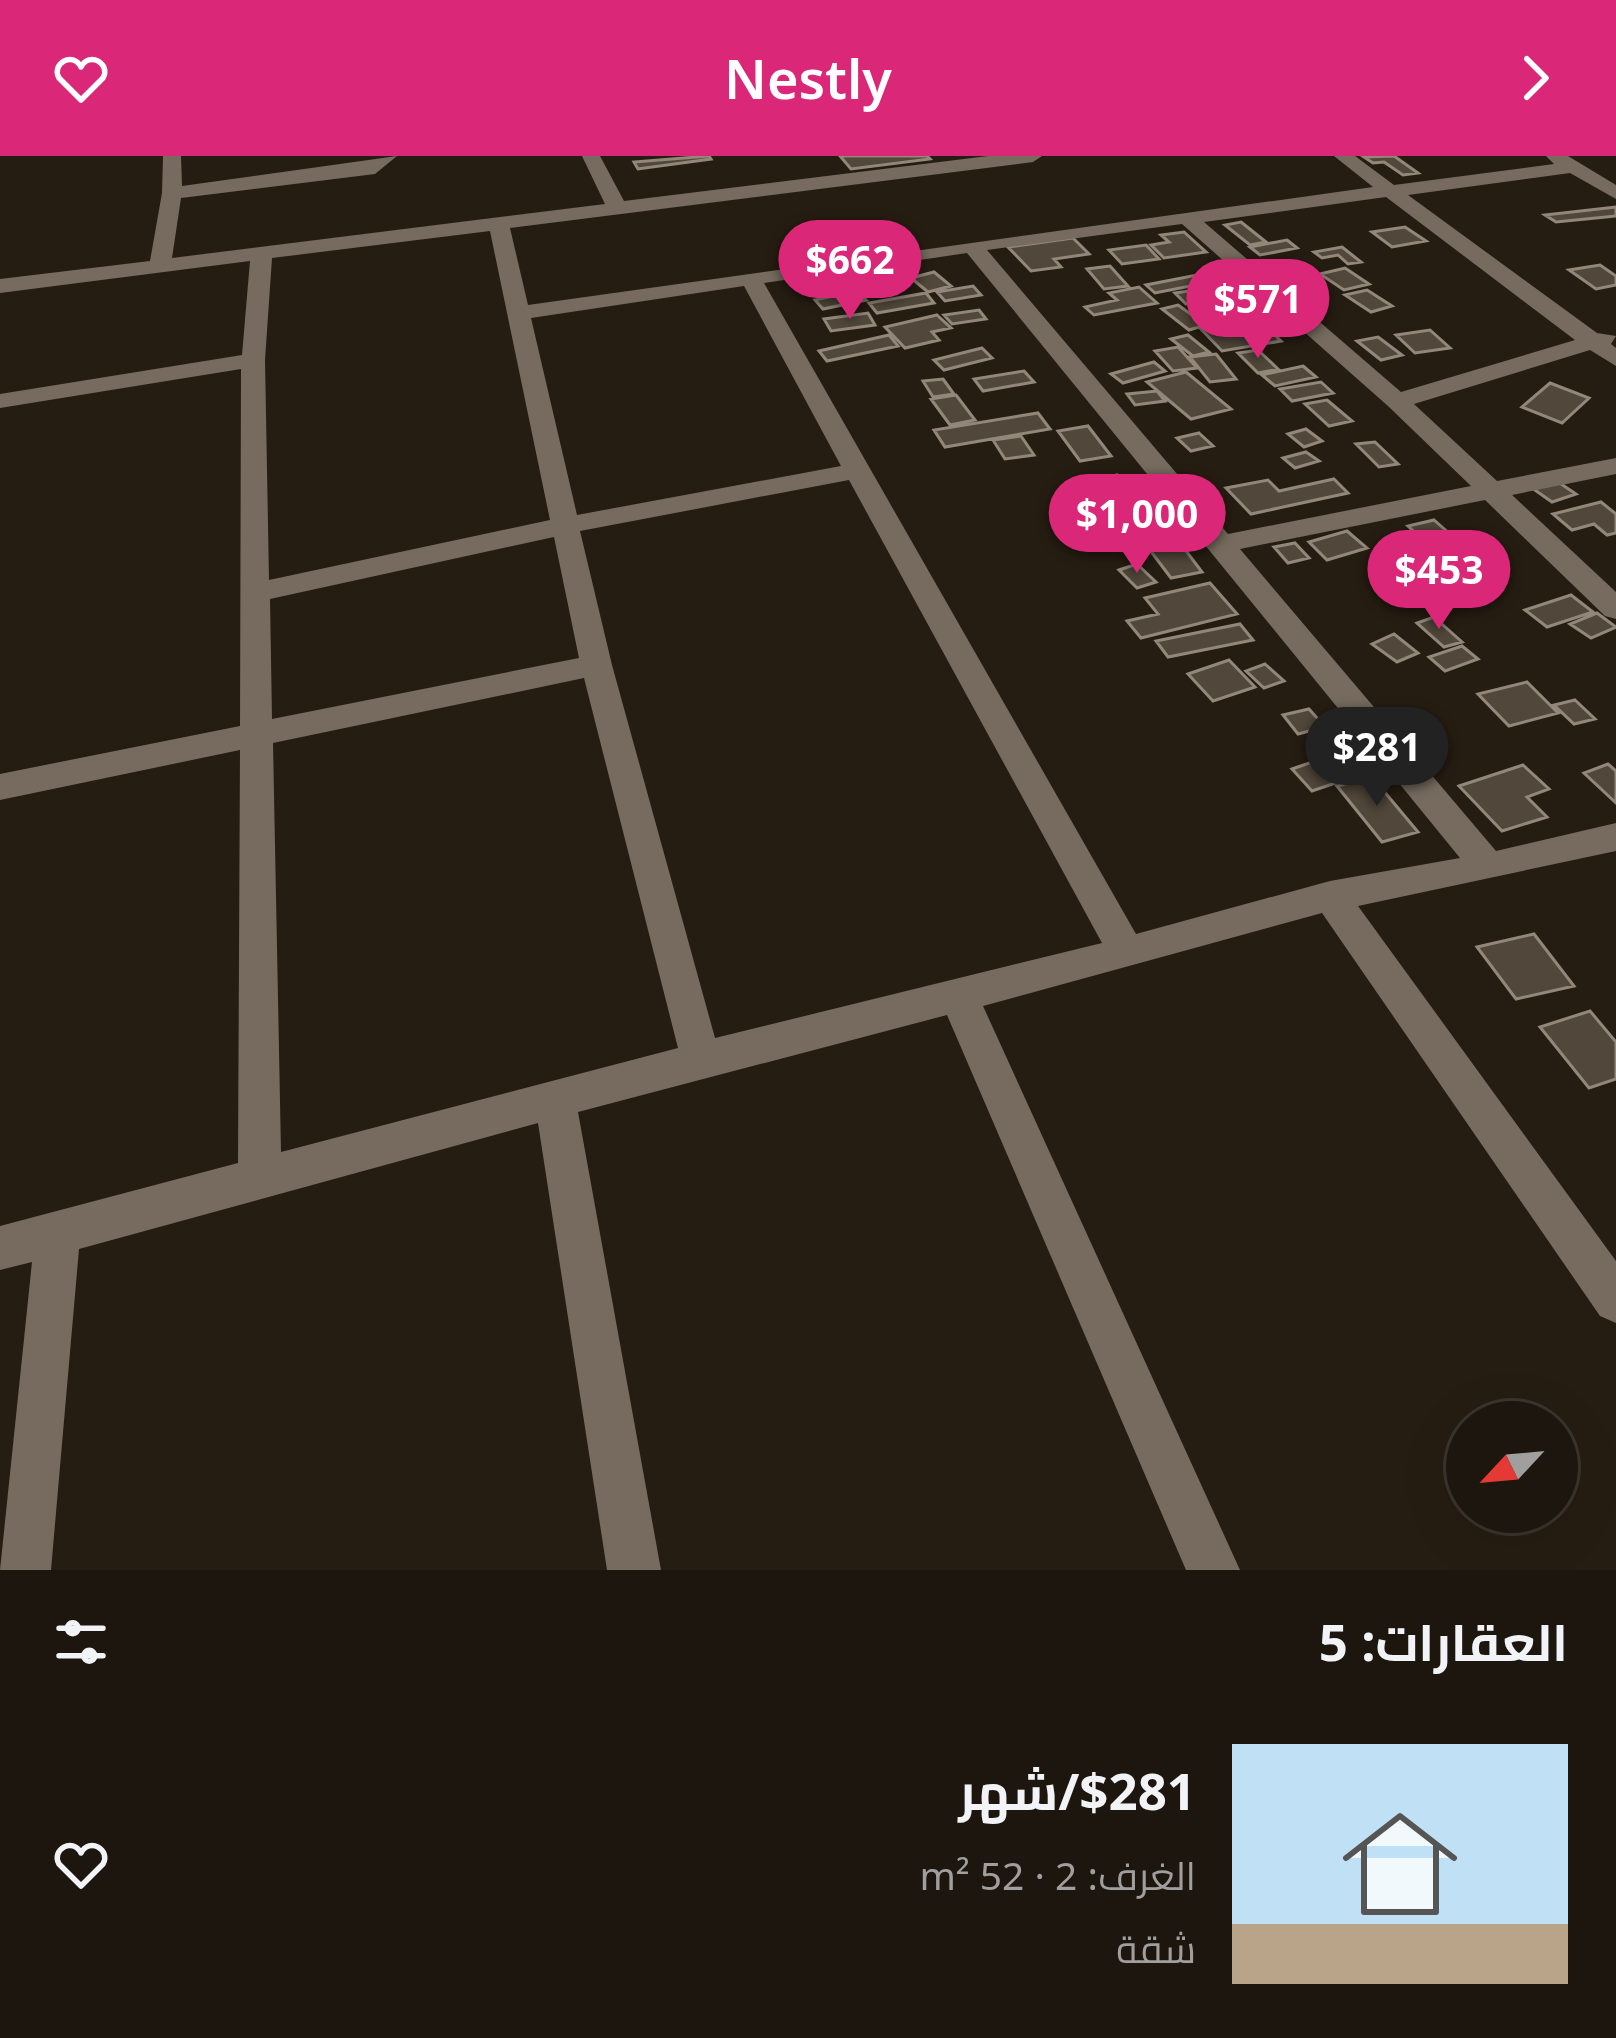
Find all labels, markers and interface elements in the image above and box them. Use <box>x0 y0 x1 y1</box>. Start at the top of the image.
text: Nestly <box>724 41 892 115</box>
icon: heart <box>48 45 114 111</box>
icon: forward <box>1502 45 1568 111</box>
pin: $662 <box>779 220 921 322</box>
text: $662 <box>805 232 895 285</box>
pin: $571 <box>1187 259 1329 361</box>
text: $571 <box>1213 271 1303 324</box>
pin: $1,000 <box>1039 474 1235 576</box>
text: $1,000 <box>1076 486 1198 539</box>
pin: $453 <box>1368 530 1510 632</box>
text: $453 <box>1394 542 1484 595</box>
pin: $281 <box>1306 707 1448 809</box>
text: $281 <box>1332 719 1422 772</box>
north arrow <box>1446 1401 1578 1533</box>
map controls <box>1446 1401 1578 1533</box>
text: العقارات: 5 <box>1319 1606 1568 1676</box>
icon: filters <box>48 1609 114 1675</box>
text: $281/شهر <box>958 1755 1196 1825</box>
icon: home <box>1328 1792 1472 1936</box>
icon: heart <box>48 1831 114 1897</box>
text: الغرف: 2 · 52 m² <box>919 1848 1196 1901</box>
text: شقة <box>1116 1921 1196 1974</box>

